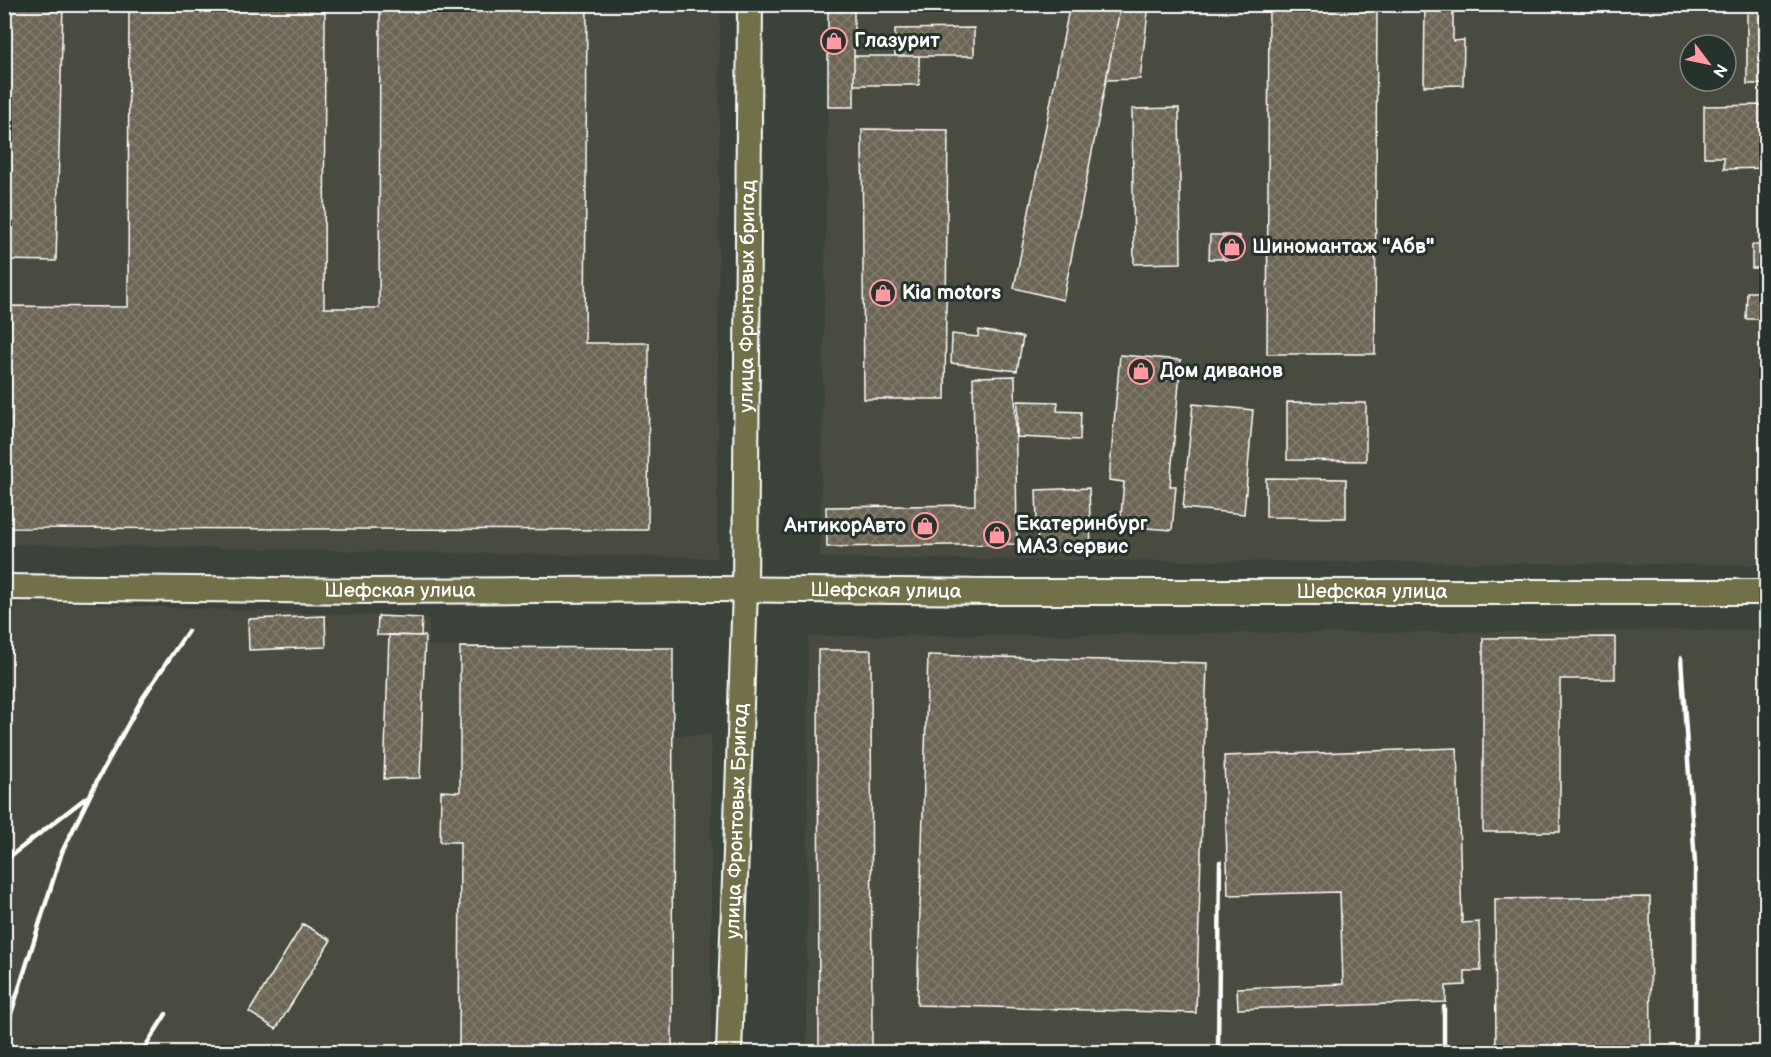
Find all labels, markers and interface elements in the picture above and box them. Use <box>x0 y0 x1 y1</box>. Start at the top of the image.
shop icon: Глазурит <box>819 26 849 56</box>
place label: Глазурит <box>854 29 940 53</box>
north arrow <box>1678 33 1738 93</box>
text: N <box>1708 60 1731 80</box>
street label: улица Фронтовых бригад <box>735 180 760 413</box>
shop icon: Шиномантаж "Абв" <box>1217 232 1247 262</box>
place label: Шиномантаж "Абв" <box>1252 235 1435 259</box>
shop icon: Kia motors <box>868 278 898 308</box>
place label: Kia motors <box>902 281 1001 305</box>
shop icon: Дом диванов <box>1126 356 1156 386</box>
place label: Дом диванов <box>1160 359 1283 383</box>
shop icon: АнтикорАвто <box>910 511 940 541</box>
place label: Екатеринбург МАЗ сервис <box>1016 512 1148 559</box>
place label: АнтикорАвто <box>783 514 906 538</box>
shop icon: Екатеринбург МАЗ сервис <box>982 520 1012 550</box>
street label: Шефская улица <box>324 578 476 603</box>
street label: Шефская улица <box>810 578 962 604</box>
street label: Шефская улица <box>1296 580 1448 604</box>
street label: улица Фронтовых Бригад <box>721 703 753 939</box>

